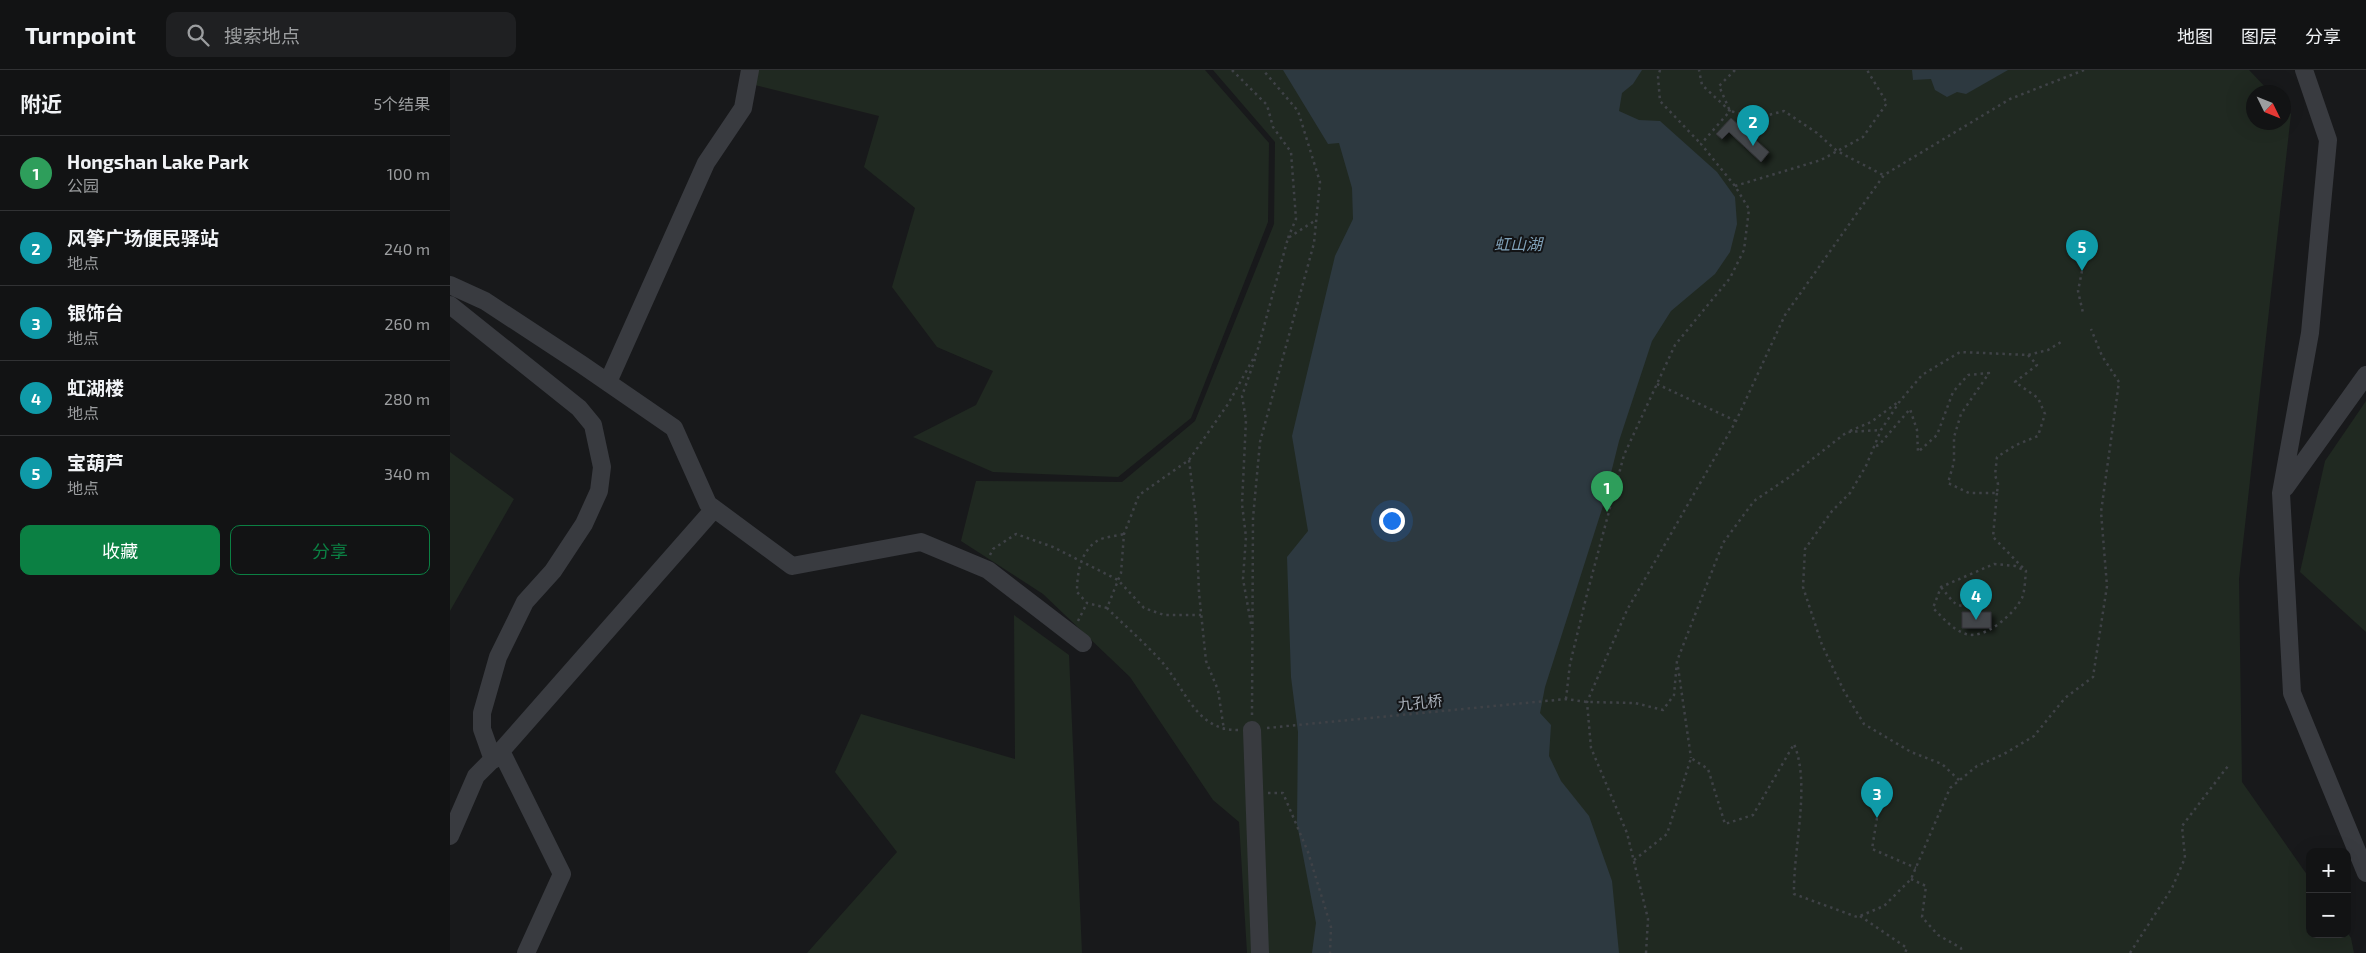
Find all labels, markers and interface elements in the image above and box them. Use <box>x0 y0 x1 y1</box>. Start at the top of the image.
search box <box>166 12 516 57</box>
text: Turnpoint <box>25 20 136 49</box>
icon: search <box>184 21 212 49</box>
text: 搜索地点 <box>224 24 300 47</box>
text: 地图 <box>2177 25 2213 47</box>
text: 图层 <box>2241 25 2277 47</box>
text: 分享 <box>2305 25 2341 47</box>
north arrow <box>2246 85 2291 130</box>
text: 附近 <box>20 91 62 116</box>
text: 5个结果 <box>373 94 430 113</box>
pin: 2 <box>1737 105 1769 146</box>
text: Hongshan Lake Park <box>67 150 249 173</box>
text: 1 <box>33 164 39 183</box>
text: 100 m <box>387 164 430 183</box>
text: 公园 <box>67 176 99 195</box>
text: 风筝广场便民驿站 <box>67 226 219 249</box>
pin: 5 <box>2066 230 2098 271</box>
water label: 虹山湖 <box>1494 234 1545 253</box>
text: 2 <box>31 239 41 258</box>
text: 240 m <box>384 239 430 258</box>
text: 地点 <box>67 253 99 272</box>
text: 银饰台 <box>67 301 124 324</box>
text: 3 <box>31 314 41 333</box>
text: 260 m <box>385 314 430 333</box>
text: 地点 <box>67 328 99 347</box>
text: 虹湖楼 <box>67 376 124 399</box>
text: 4 <box>31 389 41 408</box>
text: 280 m <box>384 389 430 408</box>
text: 地点 <box>67 403 99 422</box>
text: 宝葫芦 <box>67 451 124 474</box>
text: 5 <box>32 464 40 483</box>
text: 340 m <box>384 464 430 483</box>
pin: 1 <box>1591 471 1623 512</box>
text: 地点 <box>67 478 99 497</box>
your location <box>1379 508 1405 534</box>
button: 收藏 <box>20 525 220 575</box>
button: 分享 <box>230 525 430 575</box>
pin: 4 <box>1960 579 1992 620</box>
street label: 九孔桥 <box>1397 691 1443 713</box>
pin: 3 <box>1861 777 1893 818</box>
map controls <box>2306 848 2351 938</box>
button: + <box>2306 848 2351 893</box>
button: − <box>2306 893 2351 938</box>

